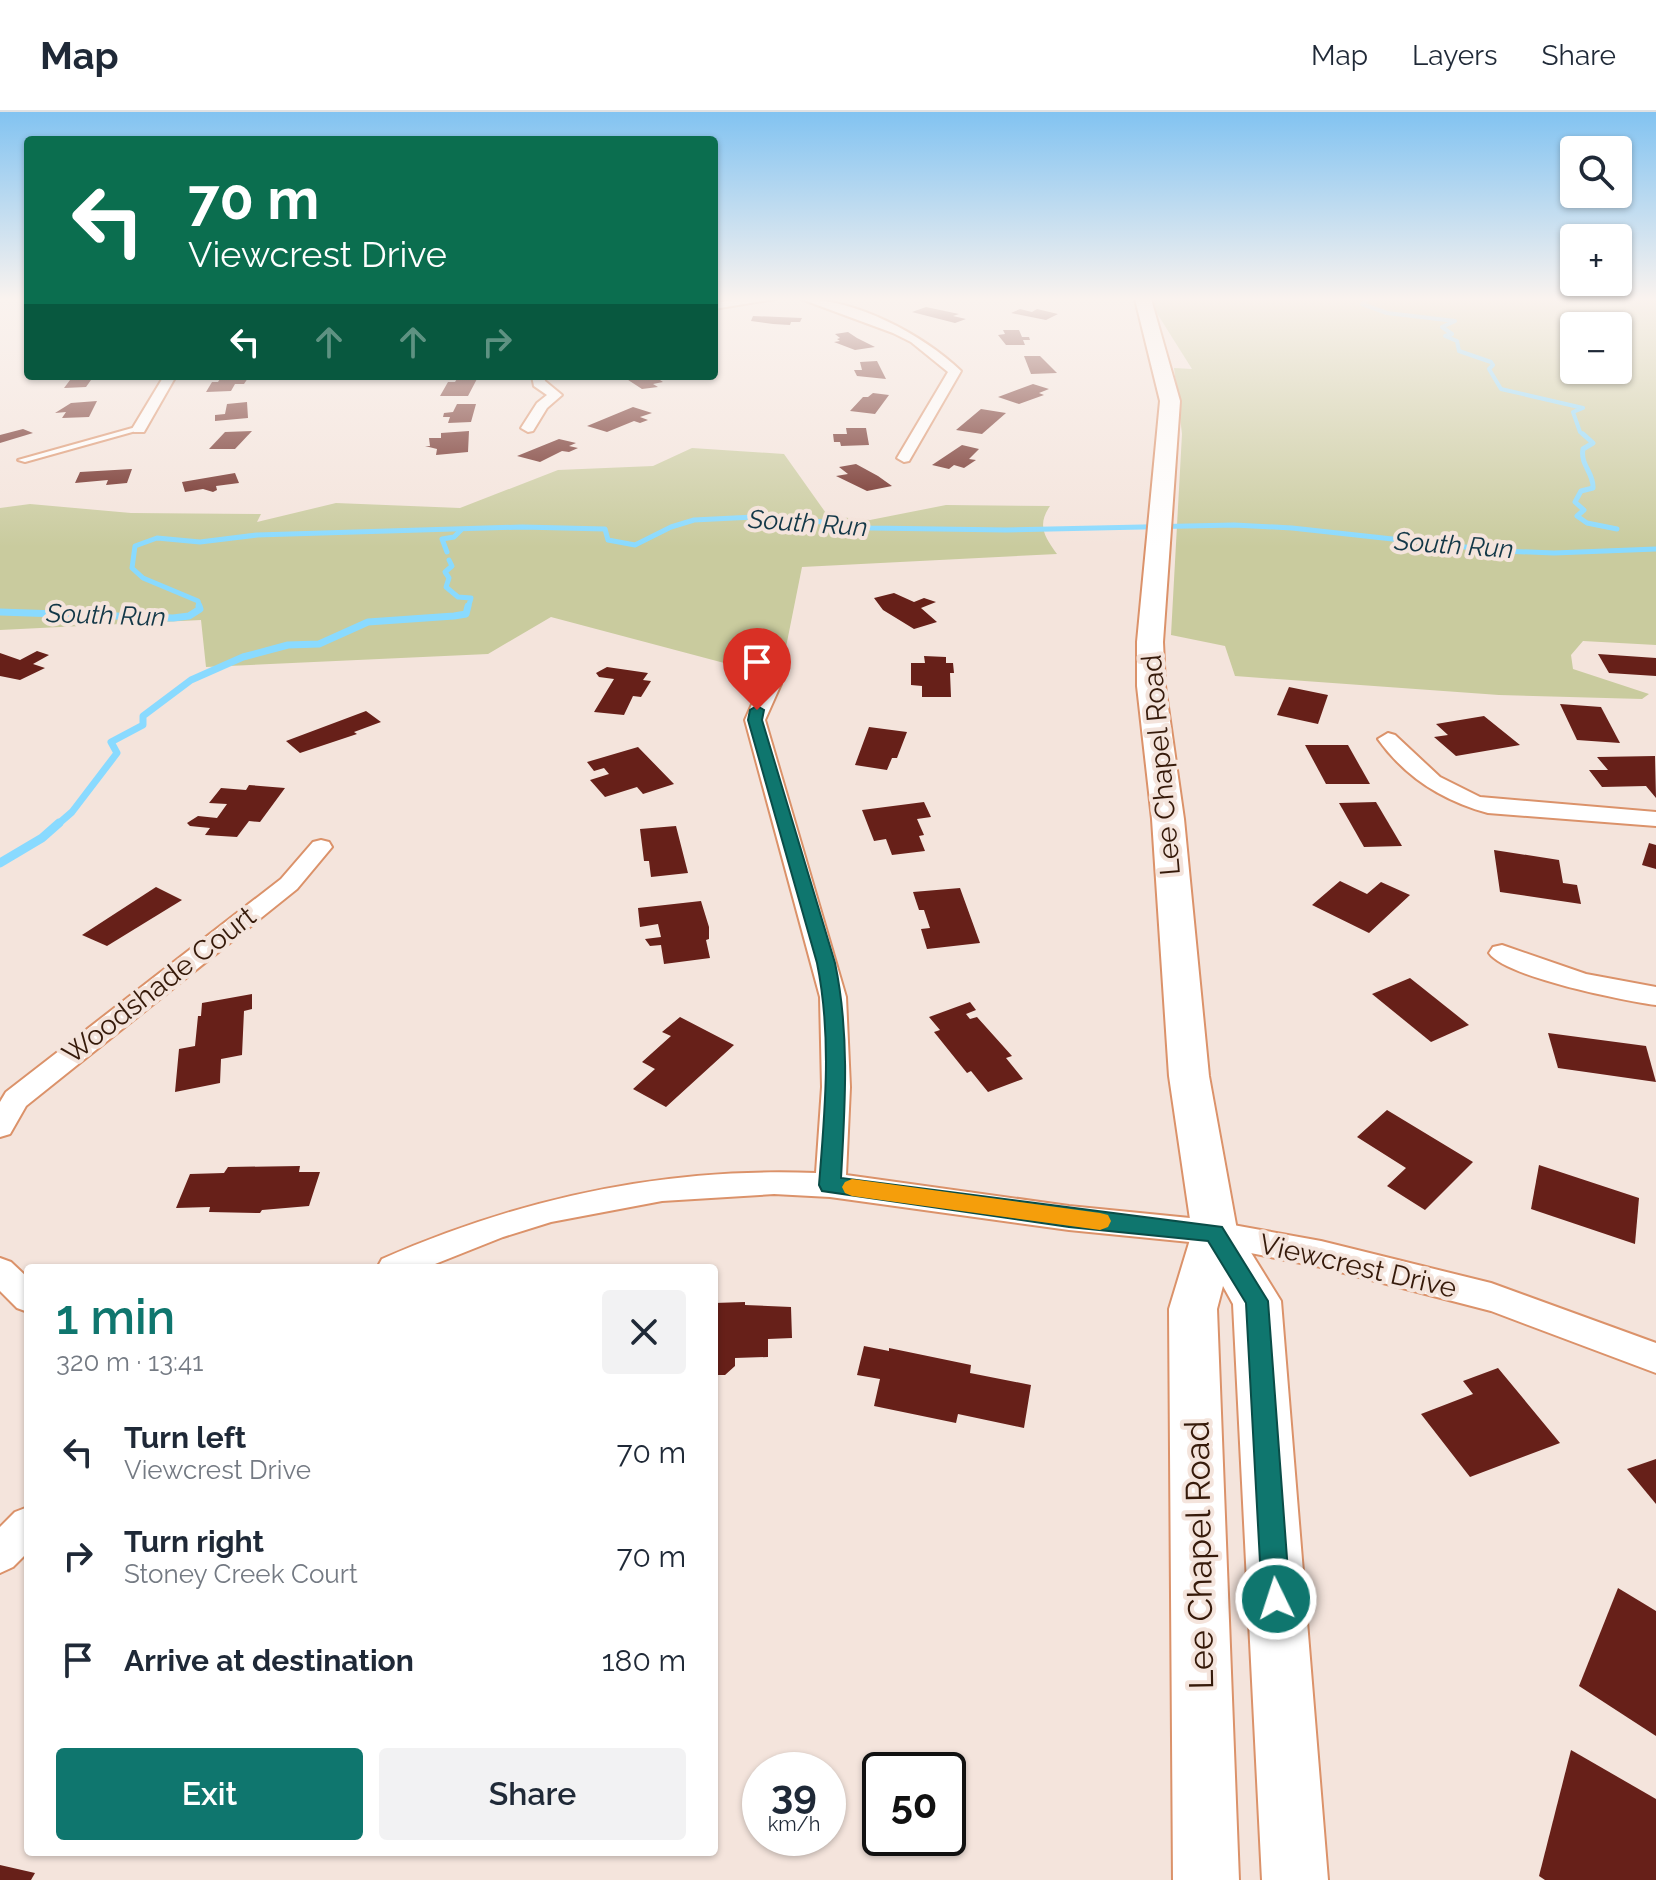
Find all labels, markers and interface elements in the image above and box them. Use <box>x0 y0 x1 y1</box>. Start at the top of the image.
text: Map <box>40 33 119 78</box>
text: Map <box>1311 39 1368 72</box>
text: Layers <box>1412 39 1498 72</box>
text: Share <box>1542 39 1616 72</box>
map controls <box>1560 136 1632 384</box>
button: search <box>1560 136 1632 208</box>
text: 70 m <box>188 166 319 232</box>
icon: left <box>56 168 160 272</box>
button: + <box>1560 224 1632 296</box>
text: Viewcrest Drive <box>188 233 447 275</box>
button: − <box>1560 312 1632 384</box>
icon: left <box>223 320 267 364</box>
icon: ahead <box>307 320 351 364</box>
icon: ahead <box>391 320 435 364</box>
icon: right <box>475 320 519 364</box>
water label: South Run <box>746 504 869 542</box>
water label: South Run <box>1392 526 1515 564</box>
water label: South Run <box>45 598 166 632</box>
pin <box>723 628 791 710</box>
icon: arrive <box>735 640 779 684</box>
street label: Lee Chapel Road <box>1135 653 1187 877</box>
street label: Woodshade Court <box>56 899 263 1071</box>
street label: Viewcrest Drive <box>1256 1227 1460 1305</box>
text: 1 min <box>56 1289 175 1345</box>
button: close <box>602 1290 686 1374</box>
text: 320 m · 13:41 <box>56 1347 203 1377</box>
text: Turn left <box>124 1420 246 1455</box>
street label: Lee Chapel Road <box>1177 1420 1221 1690</box>
icon: left <box>56 1430 100 1474</box>
text: 70 m <box>616 1435 686 1470</box>
text: Viewcrest Drive <box>124 1455 311 1485</box>
text: Turn right <box>124 1524 264 1559</box>
icon: right <box>56 1534 100 1578</box>
text: 70 m <box>616 1539 686 1574</box>
position arrow <box>1234 1557 1318 1641</box>
text: Stoney Creek Court <box>124 1559 358 1589</box>
icon: arrive <box>56 1638 100 1682</box>
text: Arrive at destination <box>124 1643 414 1678</box>
text: 180 m <box>602 1643 686 1678</box>
button: Exit <box>56 1748 363 1840</box>
button: Share <box>379 1748 686 1840</box>
speed limit sign: 50 <box>862 1752 966 1856</box>
text: 39 <box>771 1770 817 1817</box>
text: km/h <box>768 1812 820 1836</box>

